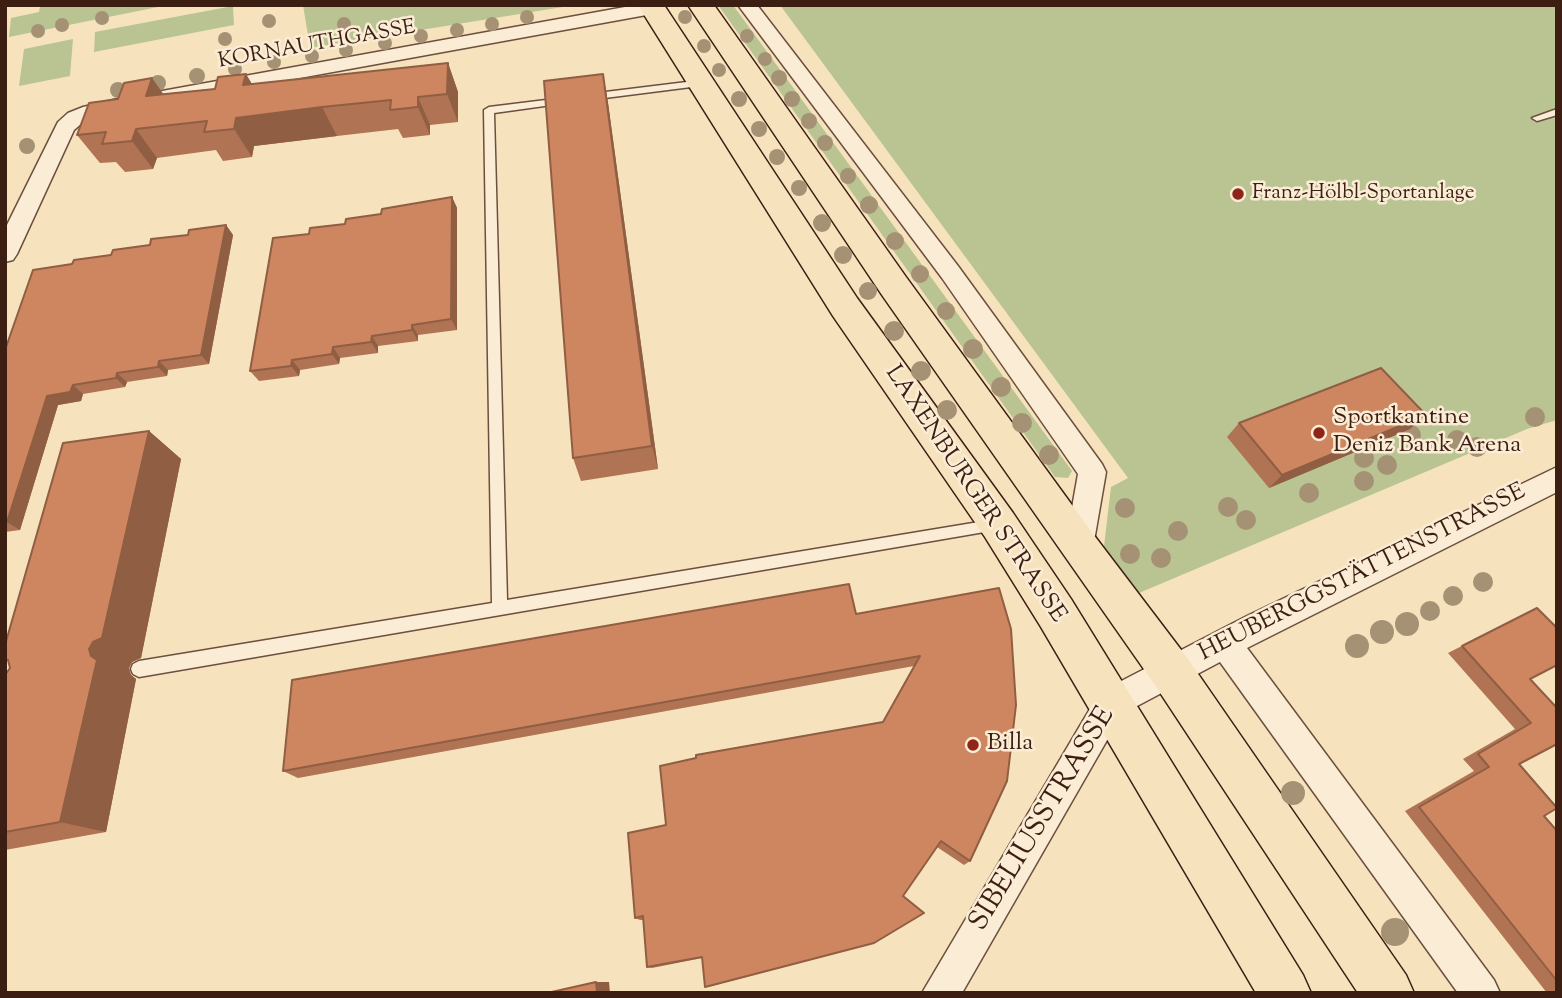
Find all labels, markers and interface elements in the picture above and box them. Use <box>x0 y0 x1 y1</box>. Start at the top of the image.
street label: KORNAUTHGASSE <box>216 16 418 76</box>
place label: Franz-Hölbl-Sportanlage <box>1252 181 1475 207</box>
marker: Franz-Hölbl-Sportanlage <box>1230 186 1246 202</box>
street label: LAXENBURGER STRASSE <box>877 361 1071 629</box>
place label: Sportkantine Deniz Bank Arena <box>1333 405 1521 461</box>
marker: Sportkantine Deniz Bank Arena <box>1311 425 1327 441</box>
street label: HEUBERGGSTÄTTENSTRASSE <box>1195 479 1531 669</box>
street label: SIBELIUSSTRASSE <box>964 702 1124 938</box>
place label: Billa <box>987 731 1033 759</box>
marker: Billa <box>965 737 981 753</box>

